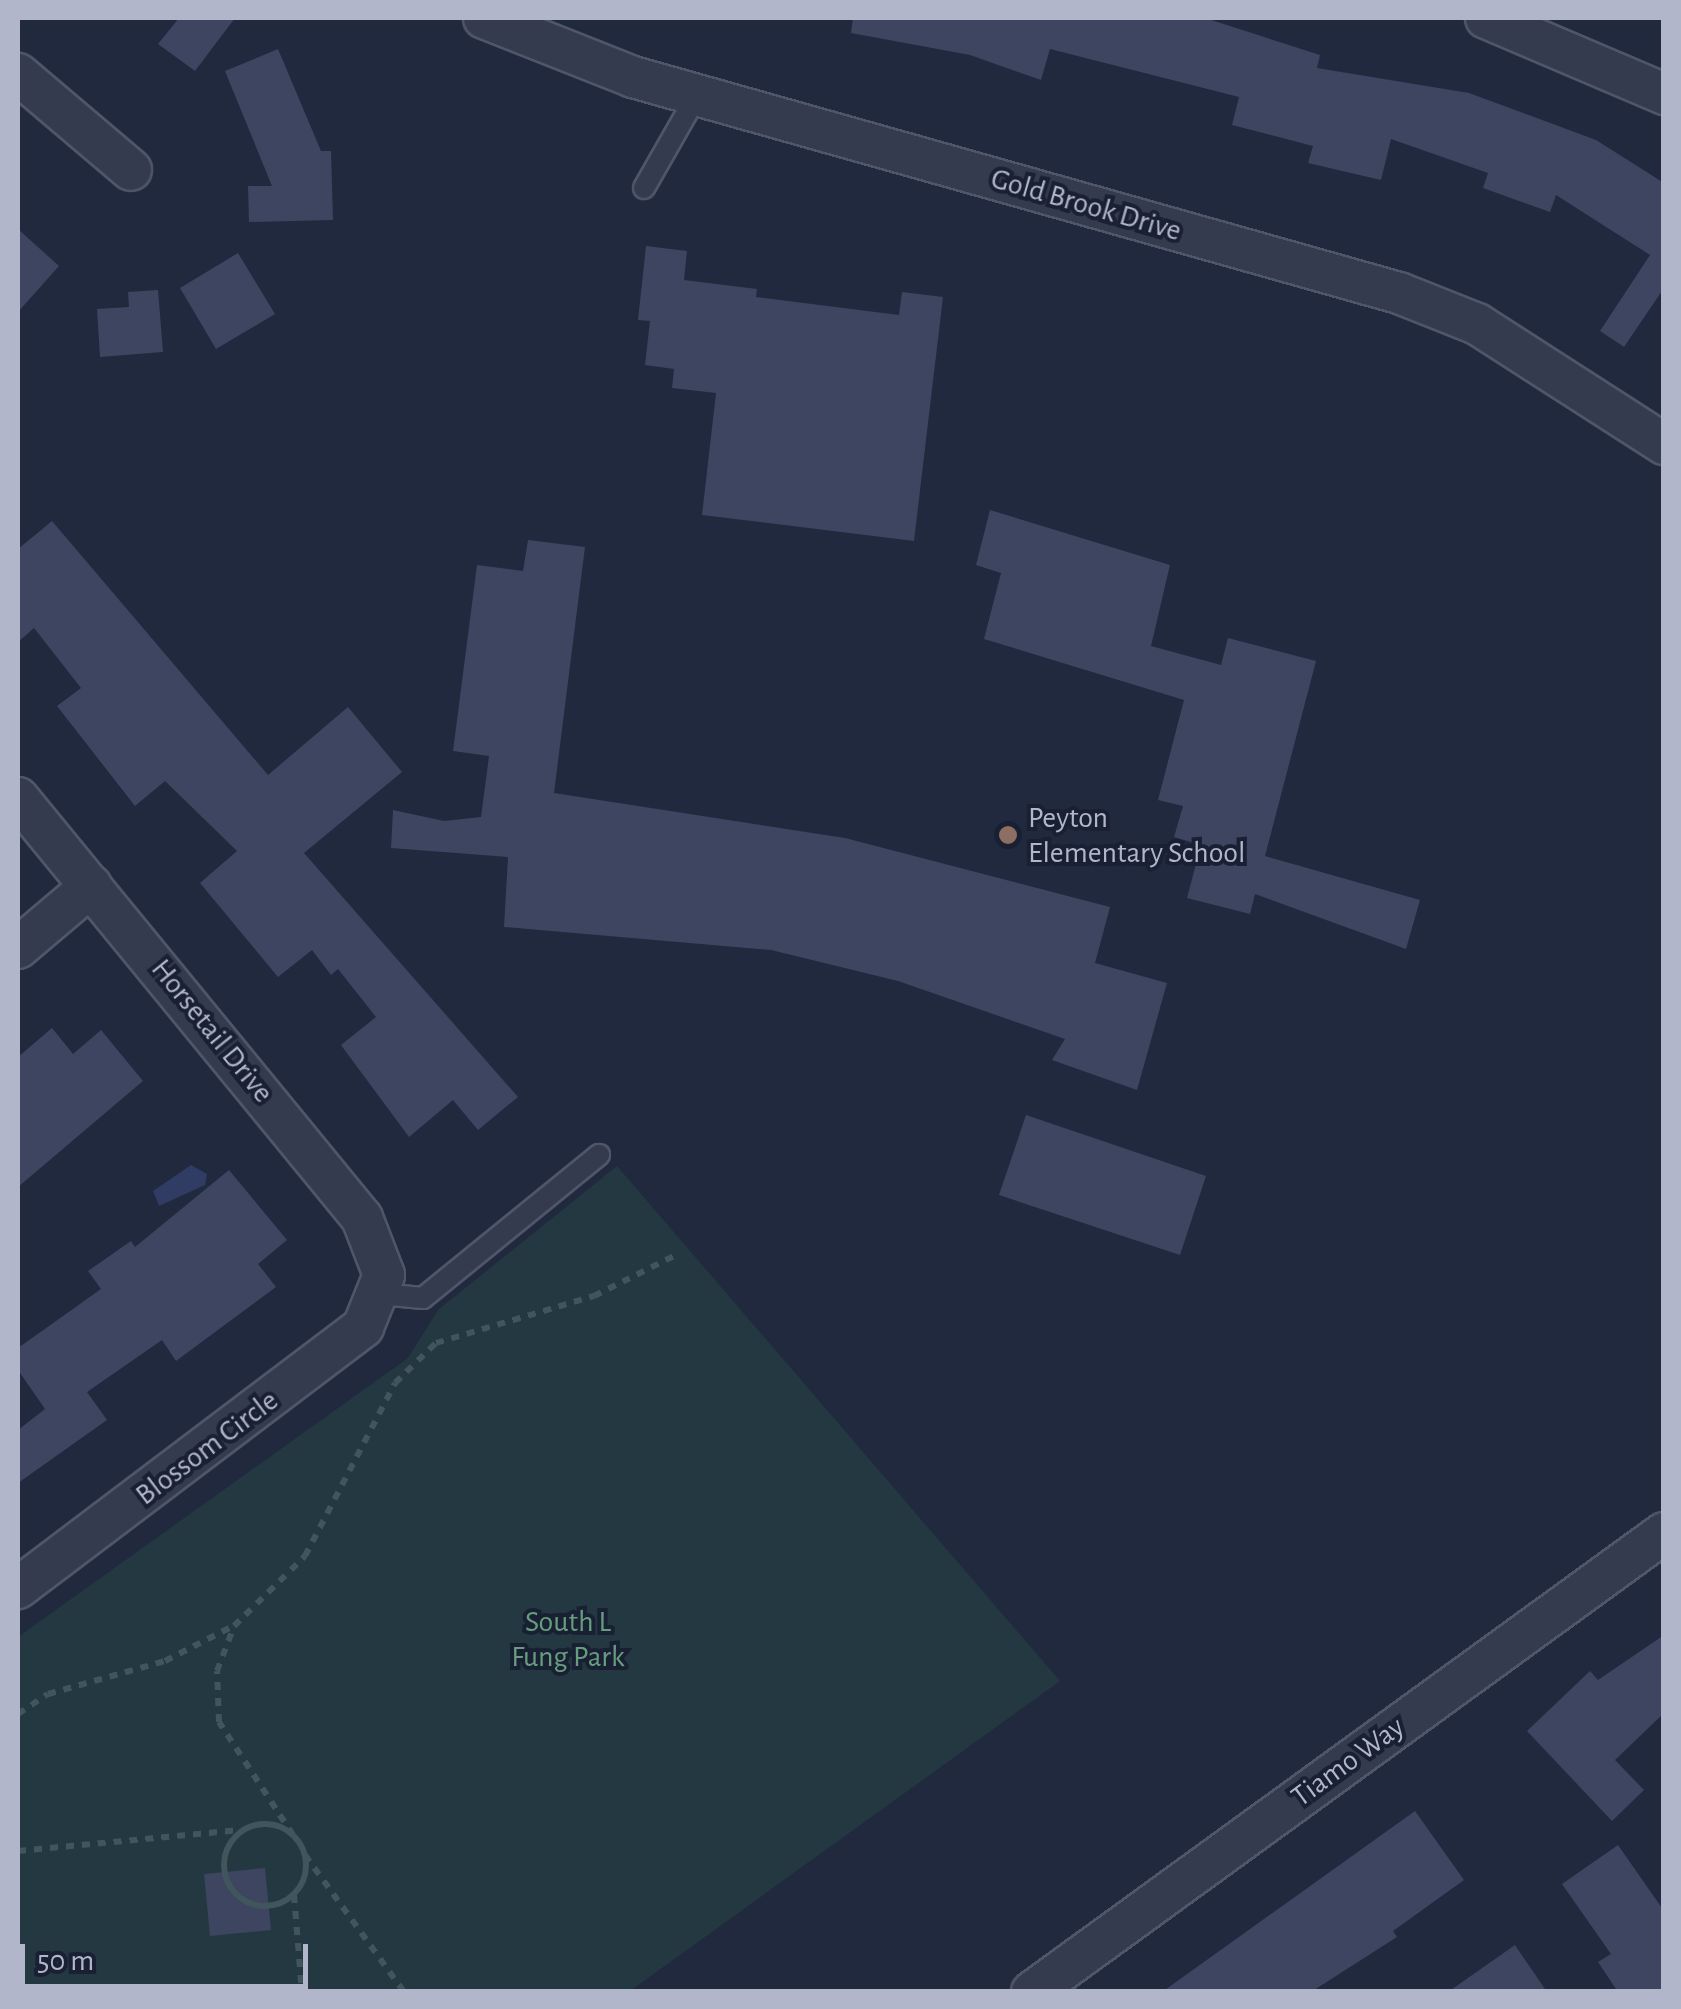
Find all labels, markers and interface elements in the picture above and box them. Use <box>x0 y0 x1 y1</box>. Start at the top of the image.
street label: Gold Brook Drive <box>987 161 1185 249</box>
place label: Peyton Elementary School <box>1028 800 1245 870</box>
marker: Peyton Elementary School <box>997 824 1019 846</box>
street label: Horsetail Drive <box>143 952 281 1110</box>
street label: Blossom Circle <box>129 1383 285 1513</box>
park label: South L Fung Park <box>511 1604 625 1674</box>
street label: Tiamo Way <box>1285 1709 1411 1815</box>
scale bar <box>25 1924 312 1986</box>
text: 50 m <box>37 1946 94 1976</box>

